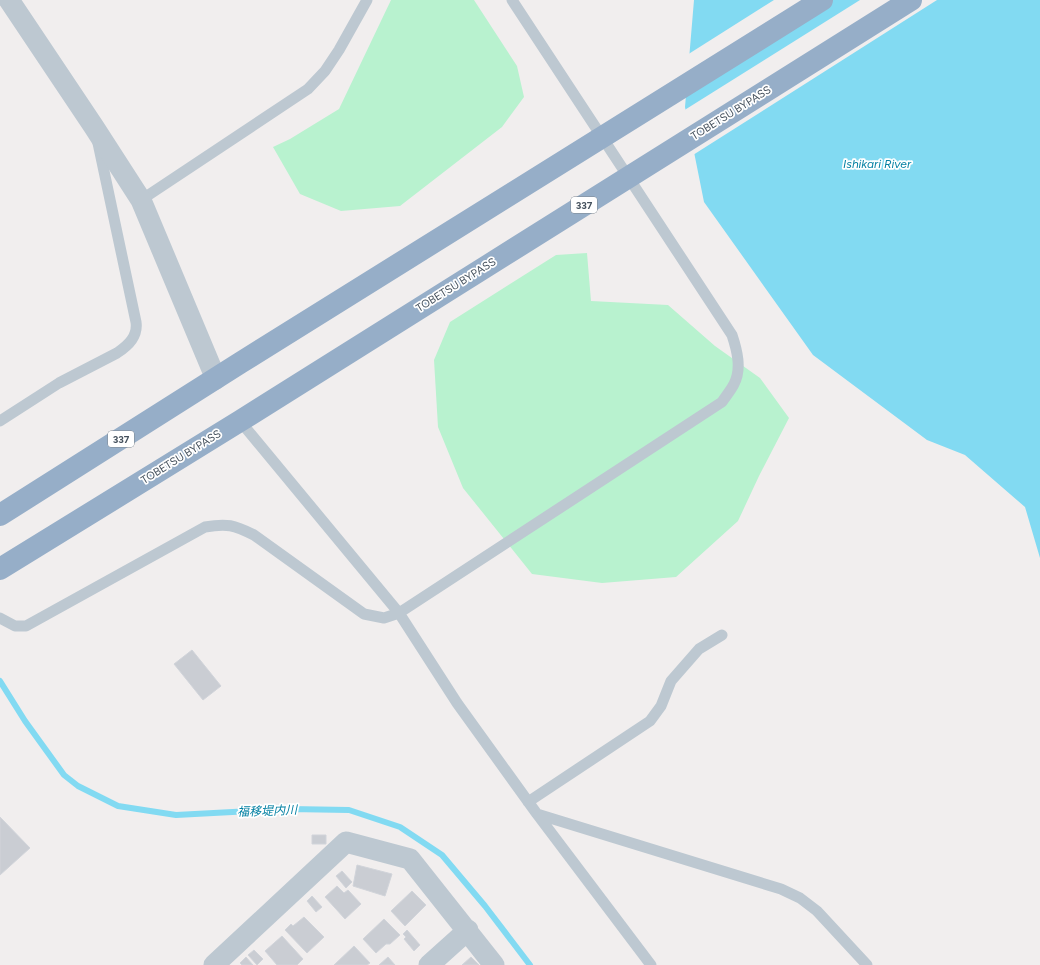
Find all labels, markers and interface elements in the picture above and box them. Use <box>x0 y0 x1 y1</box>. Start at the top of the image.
street label: TOBETSU BYPASS <box>689 83 774 143</box>
water label: Ishikari River <box>843 157 912 171</box>
road number: 337 <box>571 197 597 213</box>
street label: TOBETSU BYPASS <box>414 255 499 315</box>
street label: TOBETSU BYPASS <box>139 427 224 487</box>
road number: 337 <box>108 431 134 447</box>
water label: 福移堤内川 <box>237 803 299 819</box>

